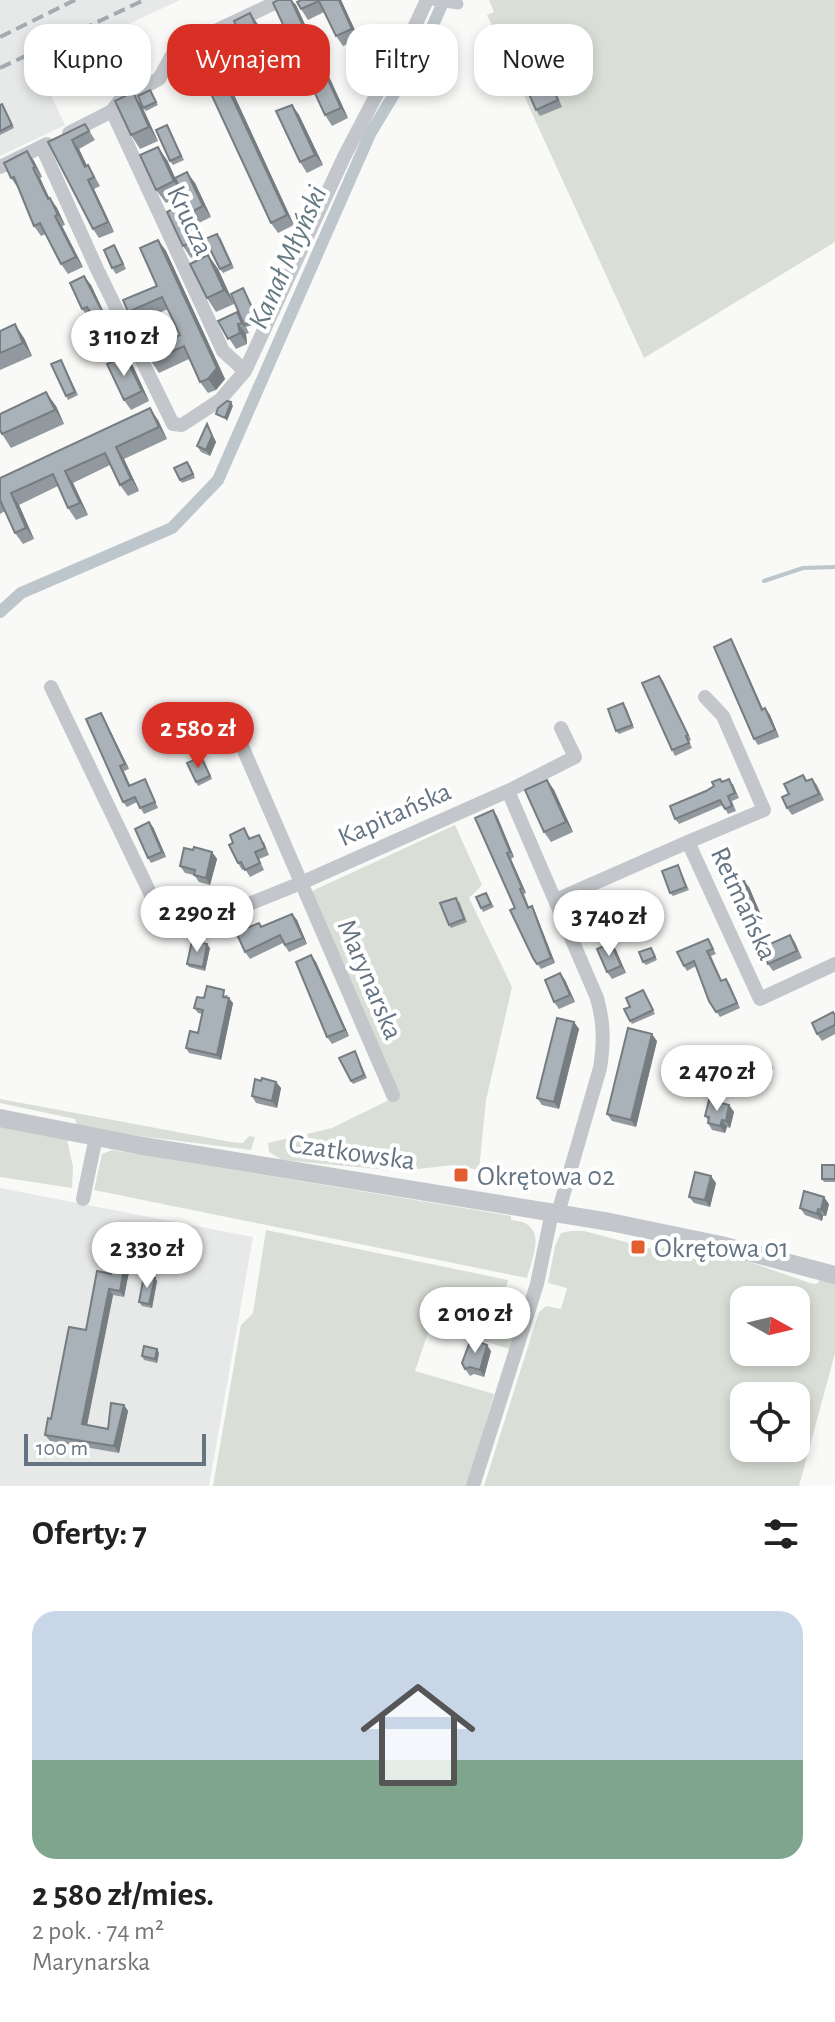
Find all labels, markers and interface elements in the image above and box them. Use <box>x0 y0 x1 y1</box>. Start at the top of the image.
chip: Kupno <box>24 24 151 96</box>
chip: Wynajem <box>167 24 330 96</box>
chip: Filtry <box>346 24 458 96</box>
chip: Nowe <box>474 24 593 96</box>
water label: Kanał Młyński <box>243 181 333 333</box>
street label: Krucza <box>161 182 217 260</box>
pin: 3 110 zł <box>41 310 207 378</box>
text: 3 110 zł <box>89 323 159 349</box>
pin: 2 580 zł <box>115 702 281 770</box>
text: 2 580 zł <box>160 715 236 741</box>
street label: Kapitańska <box>334 777 456 852</box>
street label: Retmańska <box>705 843 782 965</box>
pin: 2 290 zł <box>114 886 280 954</box>
pin: 3 740 zł <box>526 890 692 958</box>
text: 2 290 zł <box>159 899 235 925</box>
text: 3 740 zł <box>571 903 647 929</box>
street label: Marynarska <box>331 916 407 1044</box>
pin: 2 470 zł <box>634 1045 800 1113</box>
text: 2 470 zł <box>679 1058 755 1084</box>
street label: Czatkowska <box>287 1130 417 1176</box>
place label: Okrętowa 02 <box>477 1163 615 1191</box>
marker: Okrętowa 02 <box>452 1166 470 1184</box>
pin: 2 330 zł <box>64 1222 230 1290</box>
text: 2 330 zł <box>110 1235 184 1261</box>
place label: Okrętowa 01 <box>654 1235 789 1263</box>
marker: Okrętowa 01 <box>629 1238 647 1256</box>
north arrow <box>730 1286 810 1366</box>
map controls <box>730 1286 810 1462</box>
pin: 2 010 zł <box>392 1287 558 1355</box>
text: 2 010 zł <box>437 1300 513 1326</box>
button: locate <box>730 1382 810 1462</box>
scale bar <box>24 1430 206 1466</box>
text: 100 m <box>36 1437 88 1459</box>
icon: filters <box>759 1512 803 1556</box>
text: Oferty: 7 <box>32 1517 147 1551</box>
icon: home <box>346 1663 490 1807</box>
text: 2 580 zł/mies. <box>32 1878 214 1912</box>
text: 2 pok. · 74 m² <box>32 1918 164 1944</box>
text: Marynarska <box>32 1949 150 1975</box>

